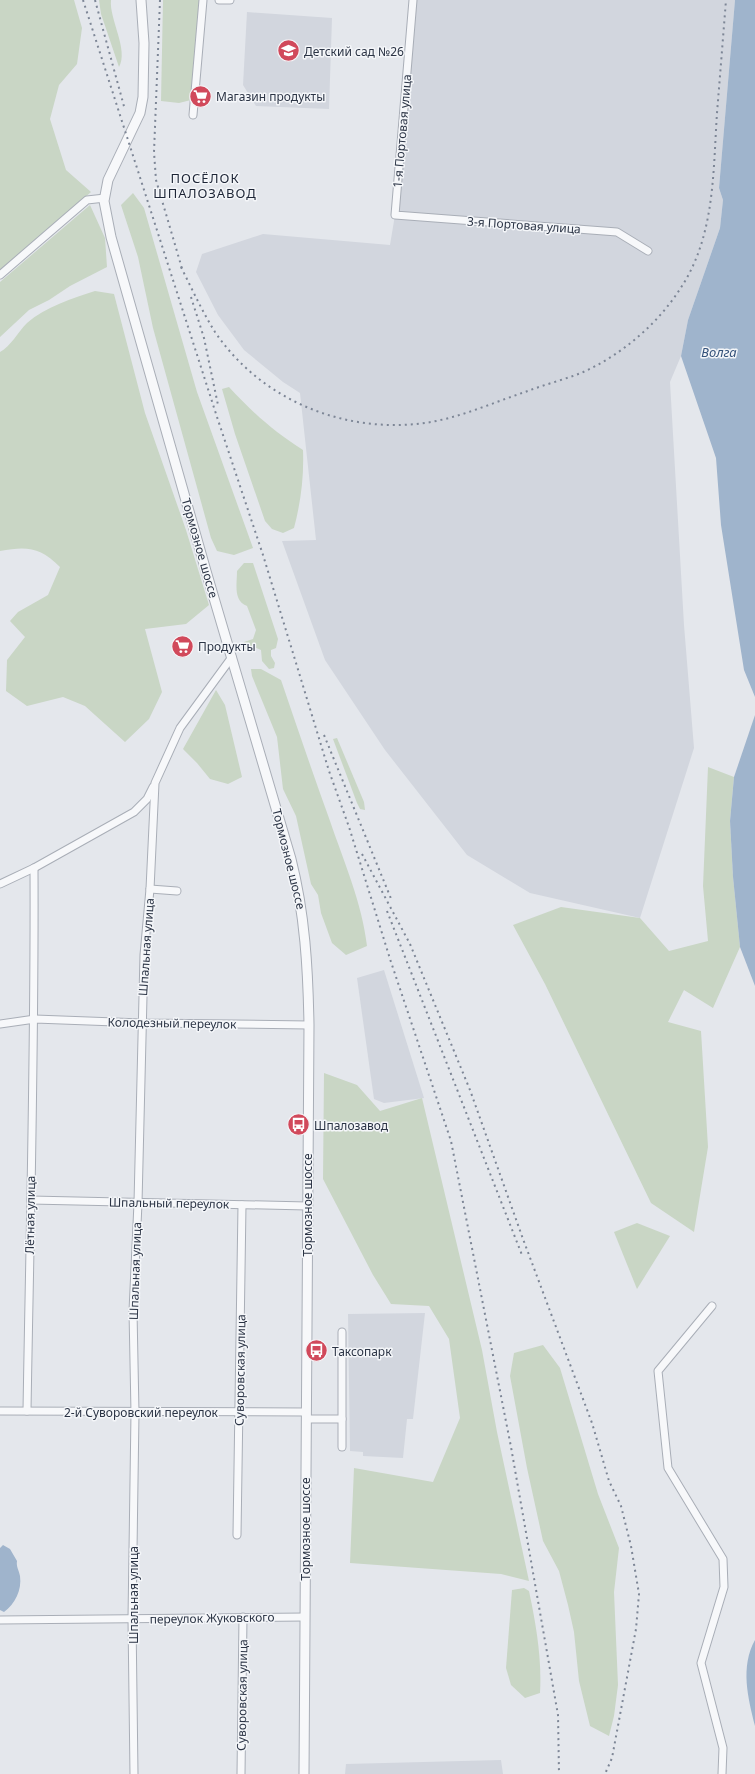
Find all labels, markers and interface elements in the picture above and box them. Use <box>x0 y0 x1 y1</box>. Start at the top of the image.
school or university icon: Детский сад №26 <box>275 38 301 64</box>
place label: Детский сад №26 <box>304 43 404 60</box>
street label: 1-я Портовая улица <box>389 73 415 189</box>
supermarket icon: Магазин продукты <box>187 83 213 109</box>
place label: Магазин продукты <box>216 88 325 105</box>
district label: ПОСЁЛОК ШПАЛОЗАВОД <box>153 169 257 202</box>
street label: 3-я Портовая улица <box>467 213 581 237</box>
water label: Волга <box>701 343 737 361</box>
street label: Тормозное шоссе <box>178 496 222 600</box>
supermarket icon: Продукты <box>170 633 196 659</box>
place label: Продукты <box>198 638 256 655</box>
street label: Тормозное шоссе <box>268 807 310 911</box>
street label: Шпальная улица <box>134 897 158 997</box>
street label: Колодезный переулок <box>107 1013 237 1033</box>
bus stop icon: Шпалозавод <box>285 1112 311 1138</box>
place label: Шпалозавод <box>314 1117 389 1134</box>
street label: Тормозное шоссе <box>299 1153 316 1257</box>
street label: Лётная улица <box>21 1176 39 1254</box>
street label: Шпальный переулок <box>109 1193 230 1213</box>
street label: Шпальная улица <box>125 1222 145 1320</box>
street label: Суворовская улица <box>231 1314 249 1426</box>
bus stop icon: Таксопарк <box>304 1338 330 1364</box>
place label: Таксопарк <box>332 1343 392 1360</box>
street label: 2-й Суворовский переулок <box>64 1404 219 1421</box>
street label: Тормозное шоссе <box>297 1477 314 1581</box>
street label: Шпальная улица <box>125 1546 142 1644</box>
street label: переулок Жуковского <box>149 1608 275 1628</box>
street label: Суворовская улица <box>233 1639 251 1751</box>

